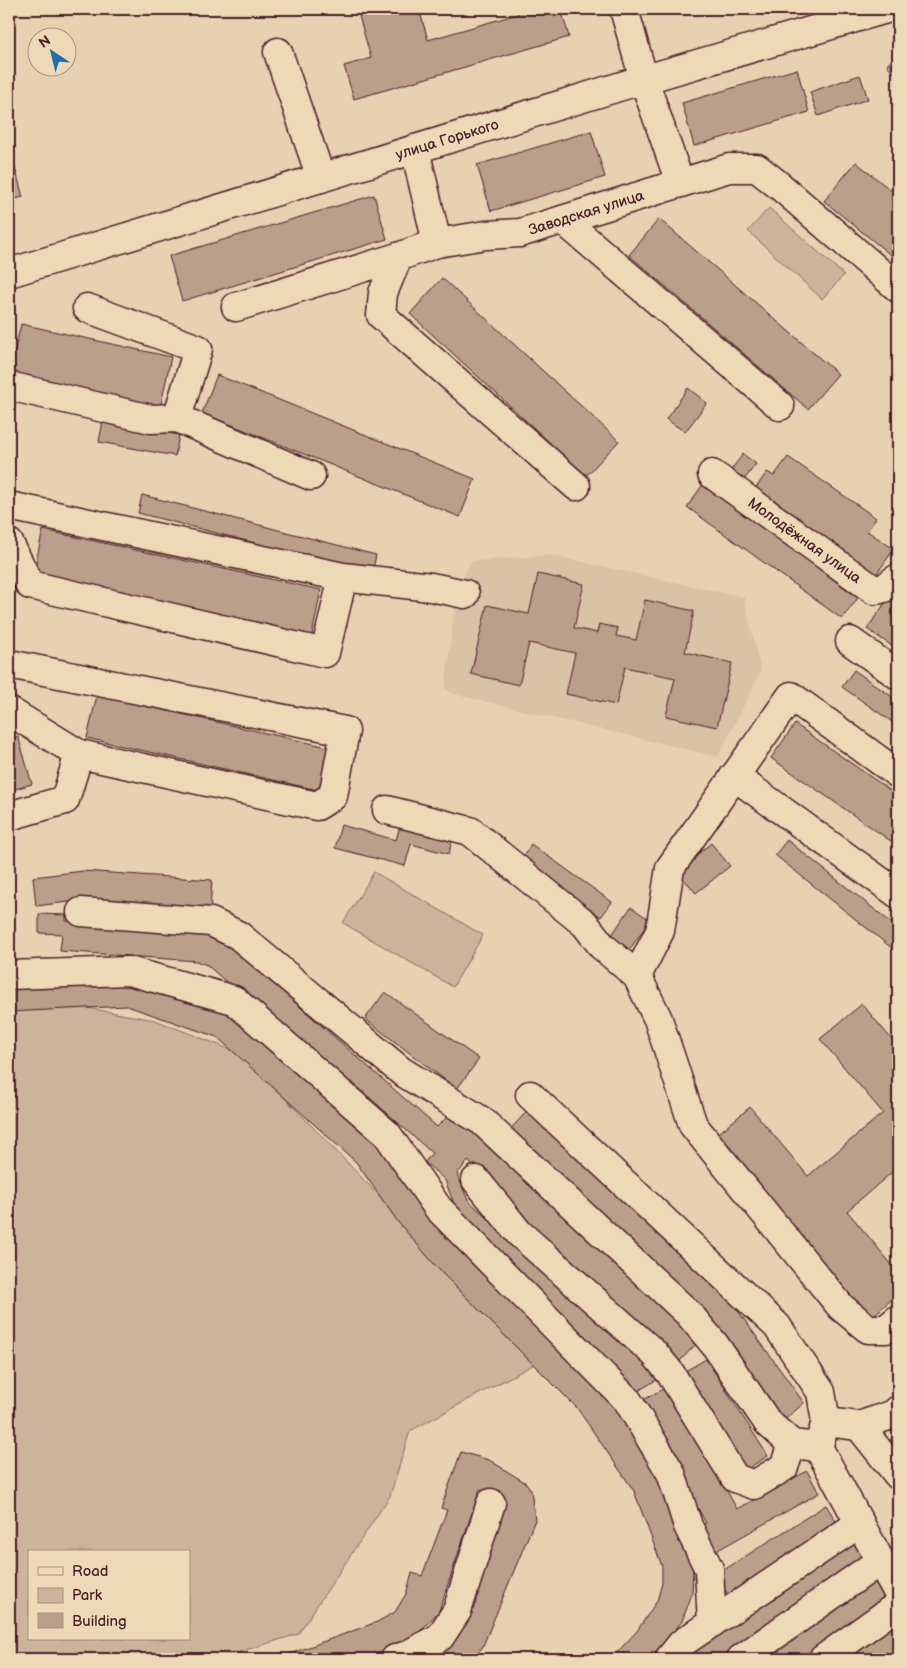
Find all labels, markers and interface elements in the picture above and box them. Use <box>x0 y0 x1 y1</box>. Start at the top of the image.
north arrow <box>28 28 78 78</box>
text: N <box>36 32 54 52</box>
street label: улица Горького <box>393 115 501 164</box>
street label: Заводская улица <box>526 185 646 239</box>
street label: Молодёжная улица <box>744 493 865 588</box>
legend <box>28 1550 190 1640</box>
text: Road <box>72 1562 108 1581</box>
text: Park <box>72 1586 103 1605</box>
text: Building <box>72 1612 127 1631</box>

